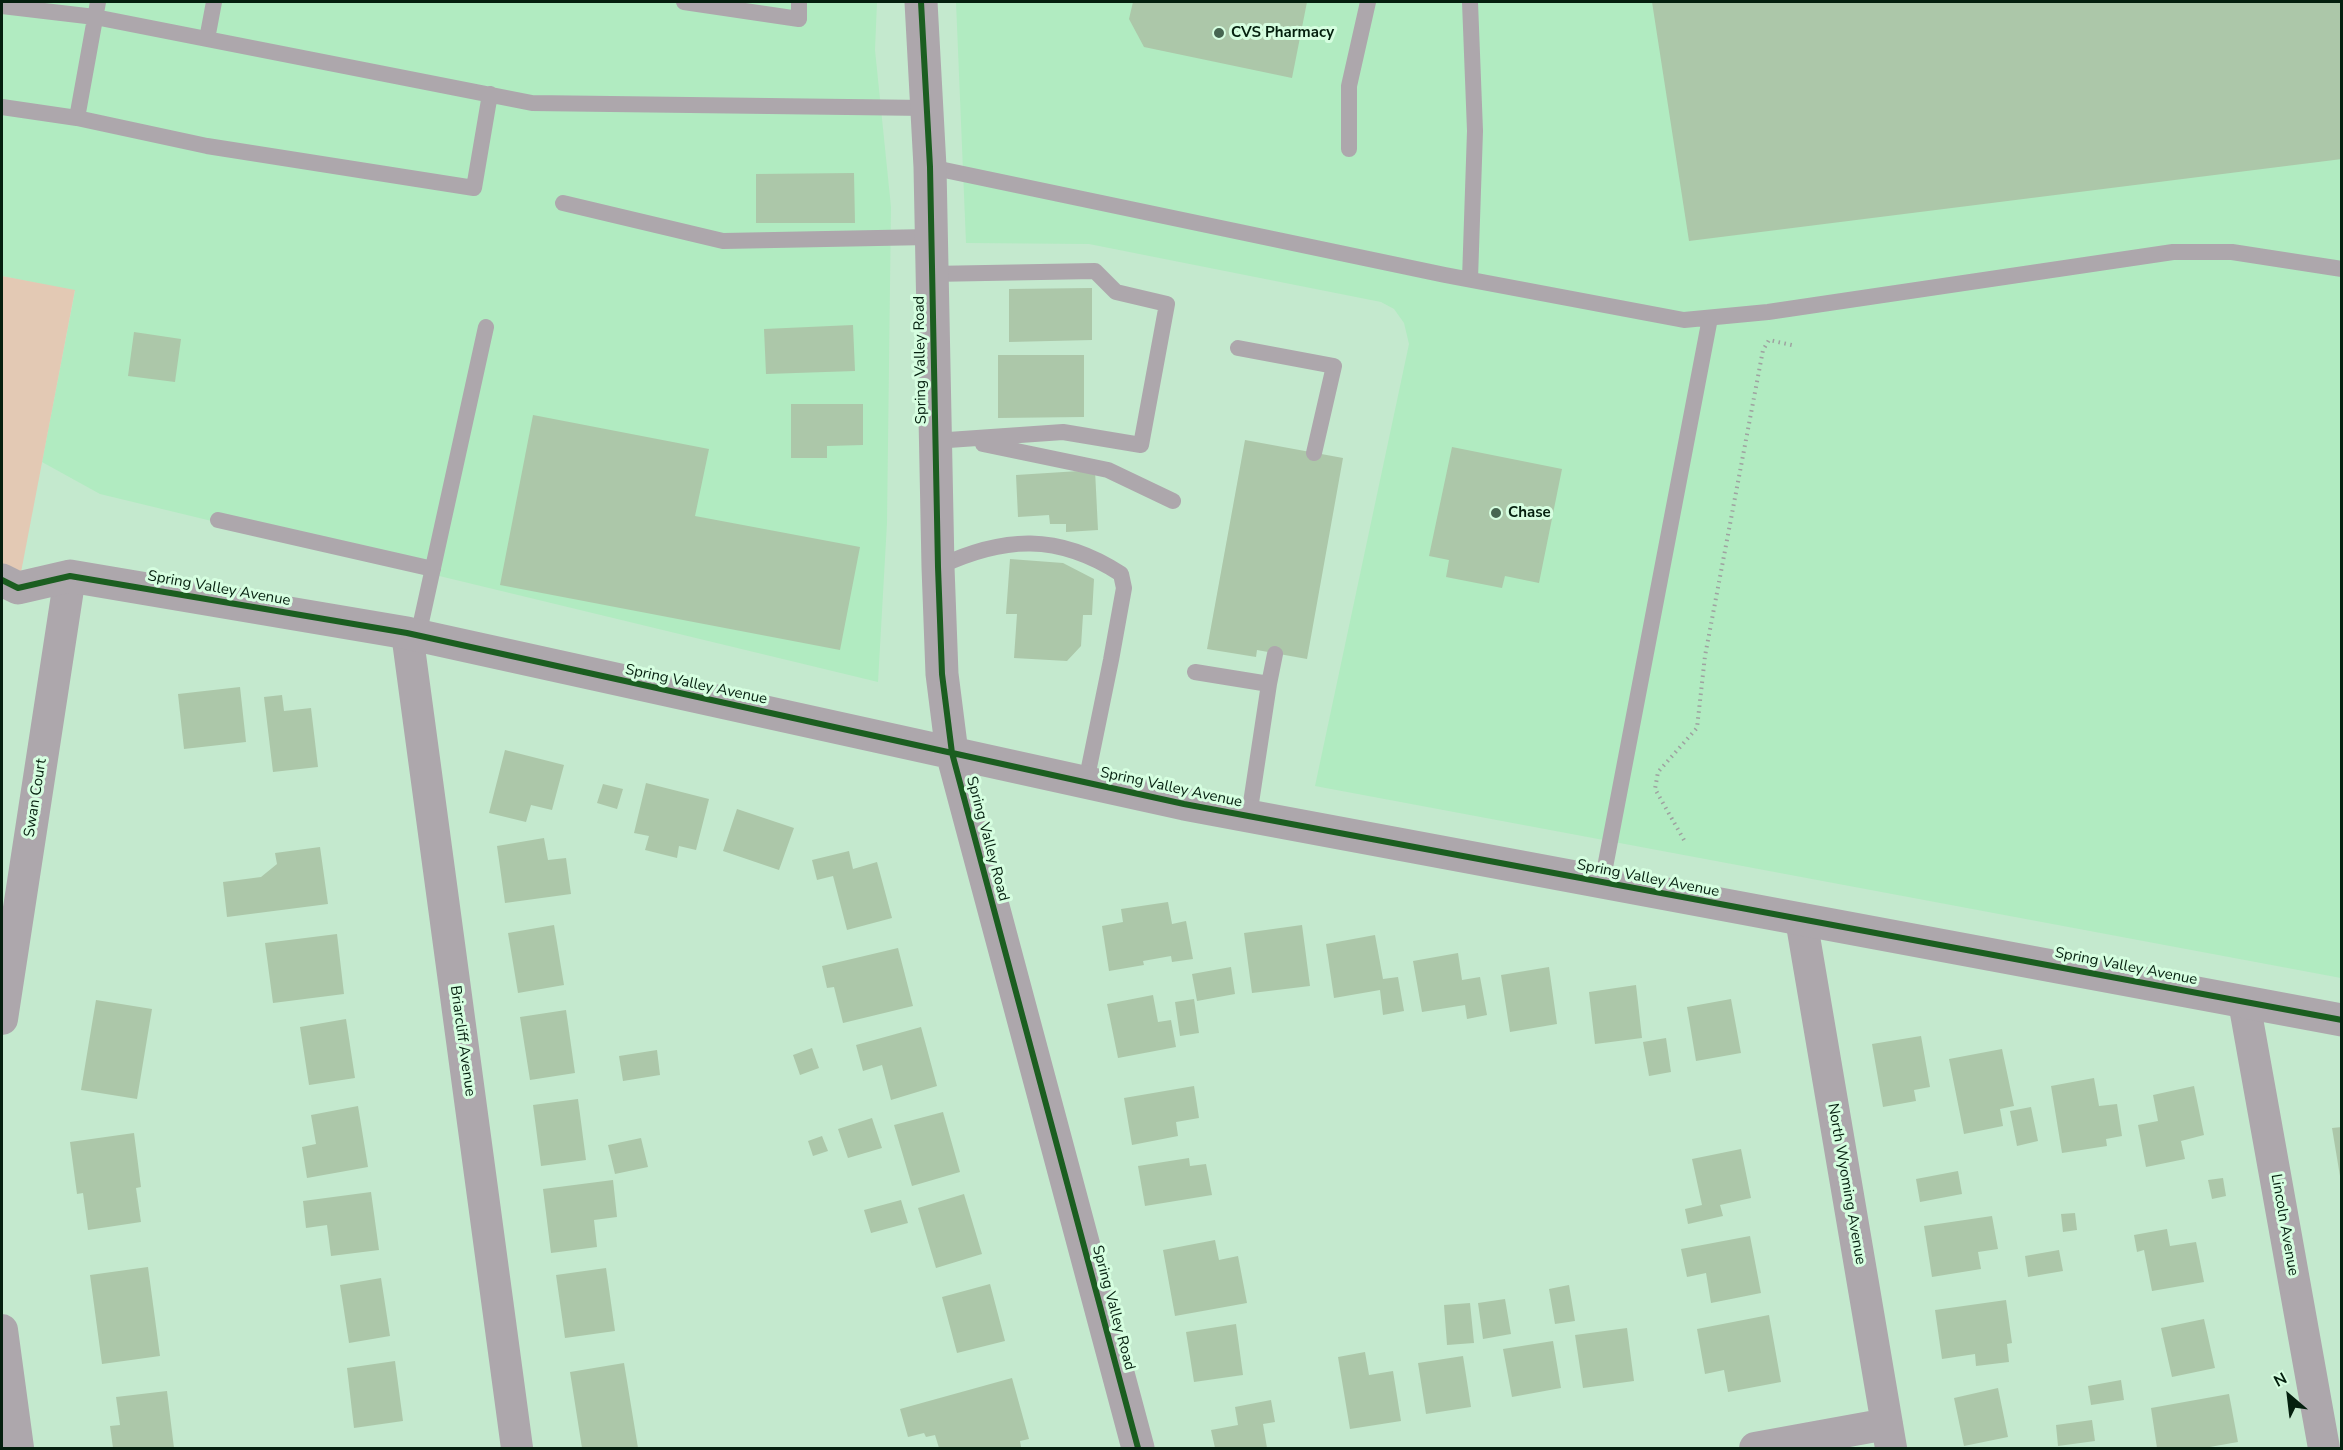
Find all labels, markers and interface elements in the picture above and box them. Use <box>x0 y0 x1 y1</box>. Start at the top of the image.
place label: CVS Pharmacy <box>1231 24 1334 42</box>
marker: CVS Pharmacy <box>1212 26 1226 40</box>
street label: Spring Valley Road <box>911 296 931 424</box>
place label: Chase <box>1508 504 1551 522</box>
marker: Chase <box>1489 506 1503 520</box>
street label: Spring Valley Avenue <box>146 568 292 610</box>
street label: Spring Valley Avenue <box>623 661 769 709</box>
street label: Swan Court <box>21 757 51 839</box>
street label: Spring Valley Avenue <box>1098 764 1244 812</box>
street label: Spring Valley Road <box>962 775 1012 903</box>
street label: Spring Valley Avenue <box>1575 856 1721 902</box>
street label: Spring Valley Avenue <box>2053 944 2199 990</box>
street label: Briarcliff Avenue <box>445 984 479 1098</box>
street label: North Wyoming Avenue <box>1823 1102 1869 1266</box>
street label: Lincoln Avenue <box>2266 1173 2302 1277</box>
street label: Spring Valley Road <box>1088 1244 1138 1372</box>
north arrow <box>2259 1366 2319 1426</box>
text: N <box>2270 1368 2291 1393</box>

